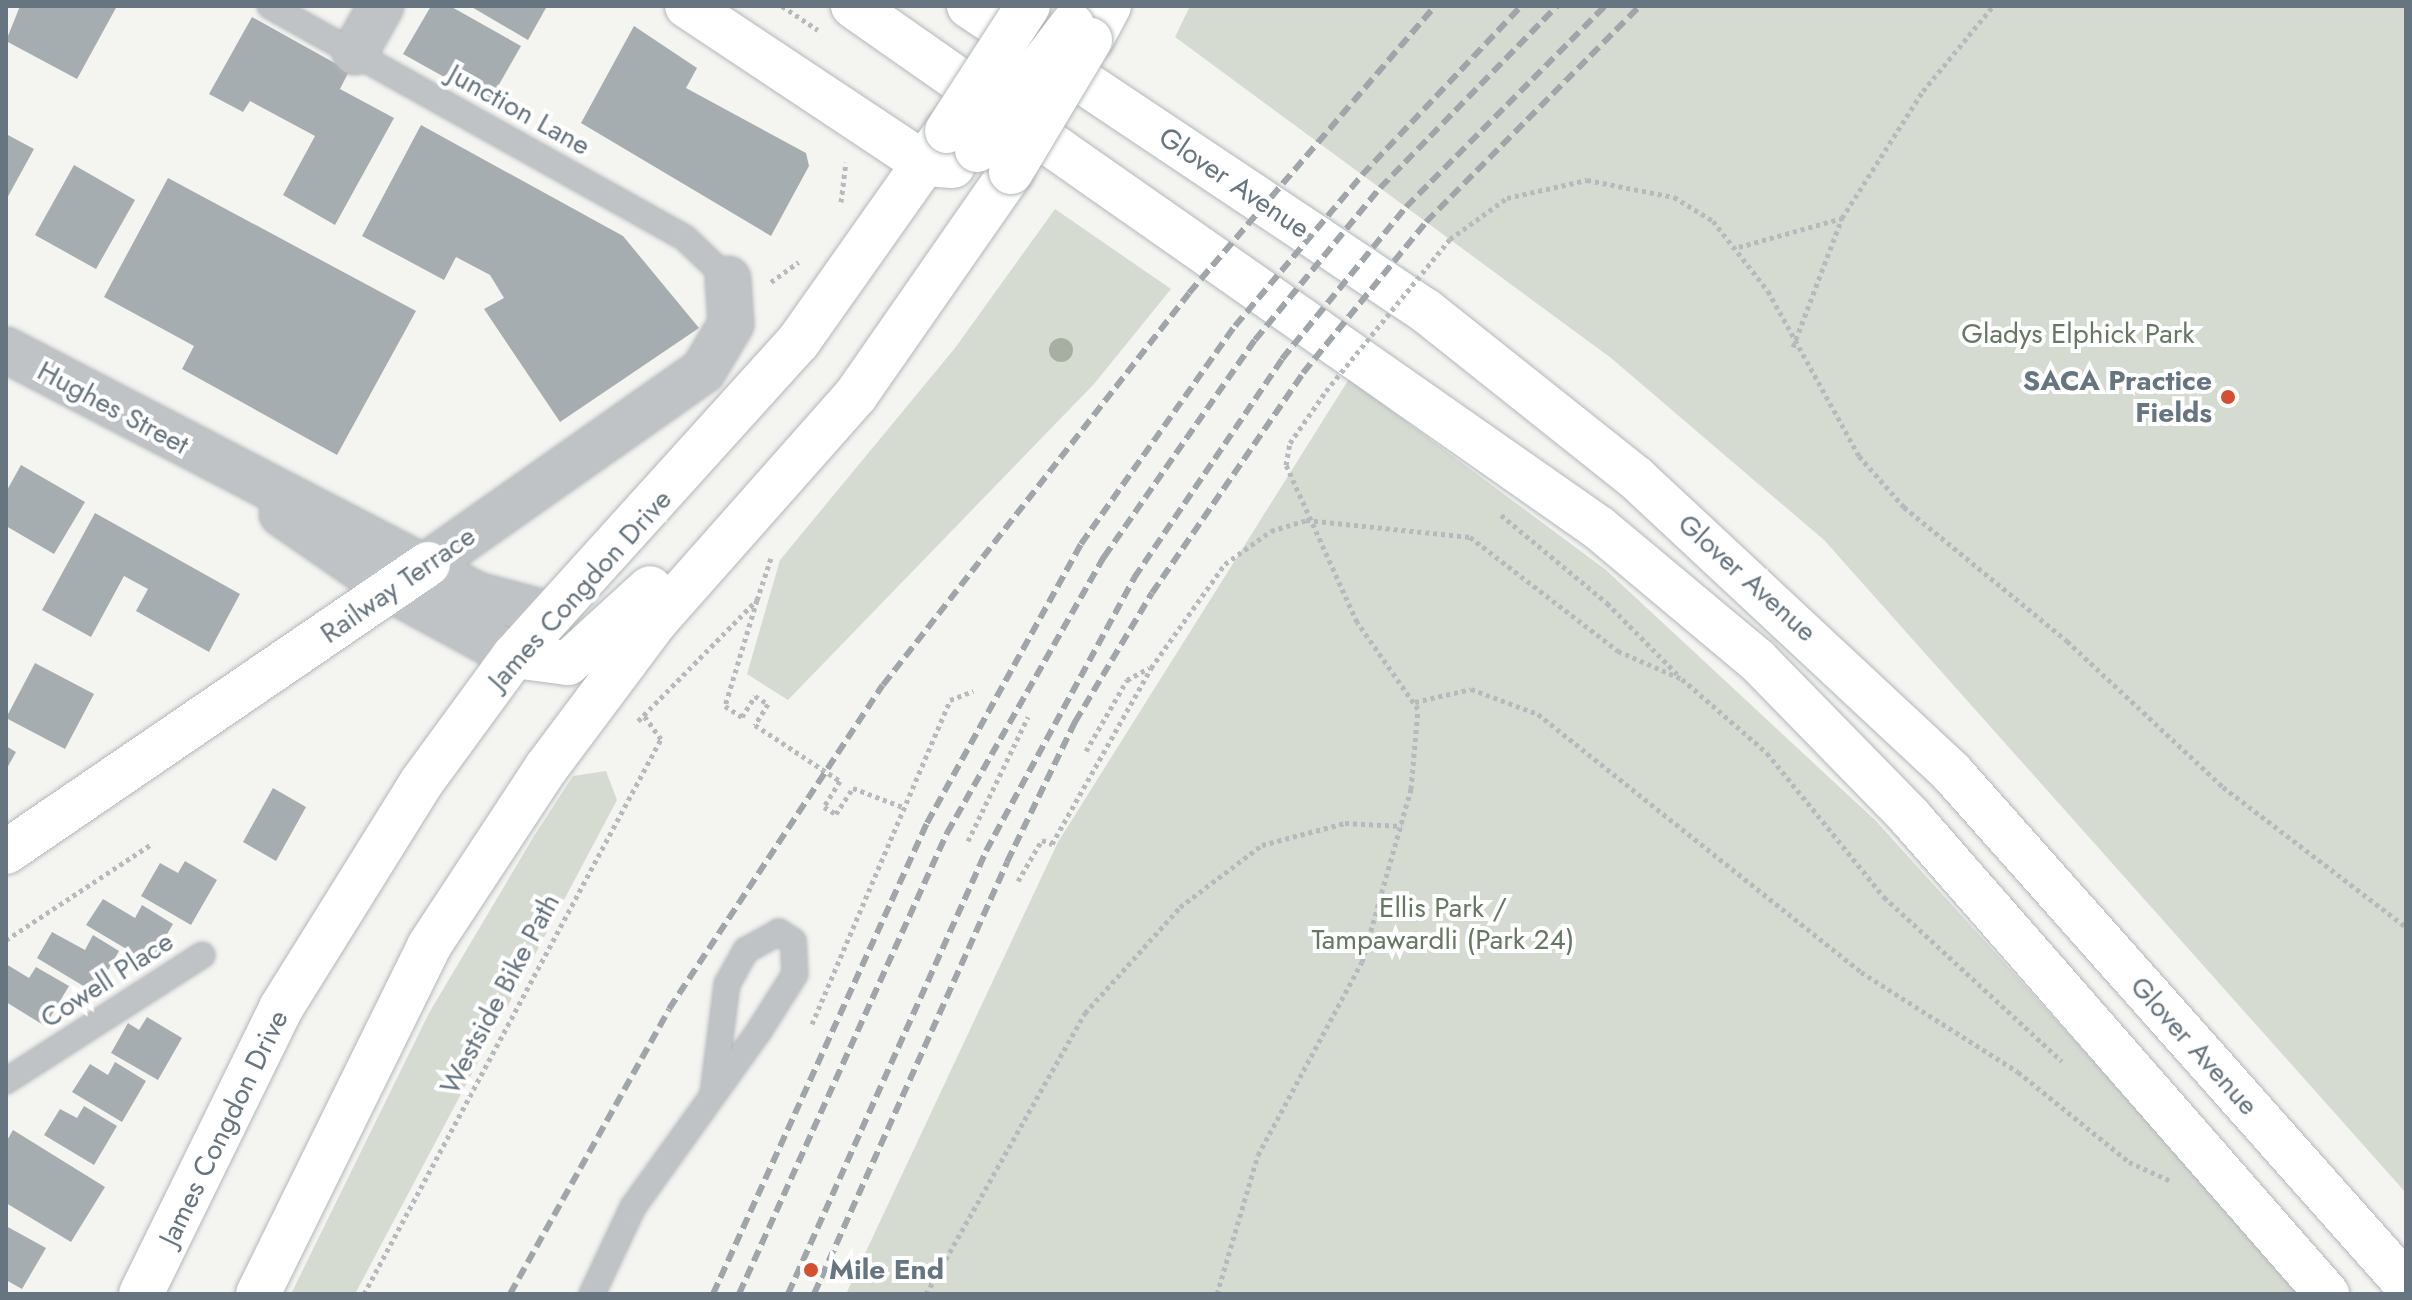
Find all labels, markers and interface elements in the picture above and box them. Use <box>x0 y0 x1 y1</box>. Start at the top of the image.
street label: Junction Lane <box>442 57 596 163</box>
street label: Glover Avenue <box>1152 120 1316 246</box>
park label: Gladys Elphick Park <box>1961 317 2195 351</box>
street label: Hughes Street <box>32 354 194 462</box>
place label: SACA Practice Fields <box>2023 364 2212 430</box>
marker: SACA Practice Fields <box>2219 388 2237 406</box>
street label: James Congdon Drive <box>481 483 679 697</box>
street label: Glover Avenue <box>1671 507 1823 649</box>
street label: Railway Terrace <box>314 519 482 651</box>
street label: Westside Bike Path <box>433 888 567 1100</box>
park label: Ellis Park / Tampawardli (Park 24) <box>1312 891 1574 957</box>
street label: Cowell Place <box>34 925 180 1035</box>
street label: Glover Avenue <box>2123 970 2265 1122</box>
street label: James Congdon Drive <box>152 1005 296 1251</box>
place label: Mile End <box>829 1253 944 1287</box>
marker: Mile End <box>800 1259 822 1281</box>

